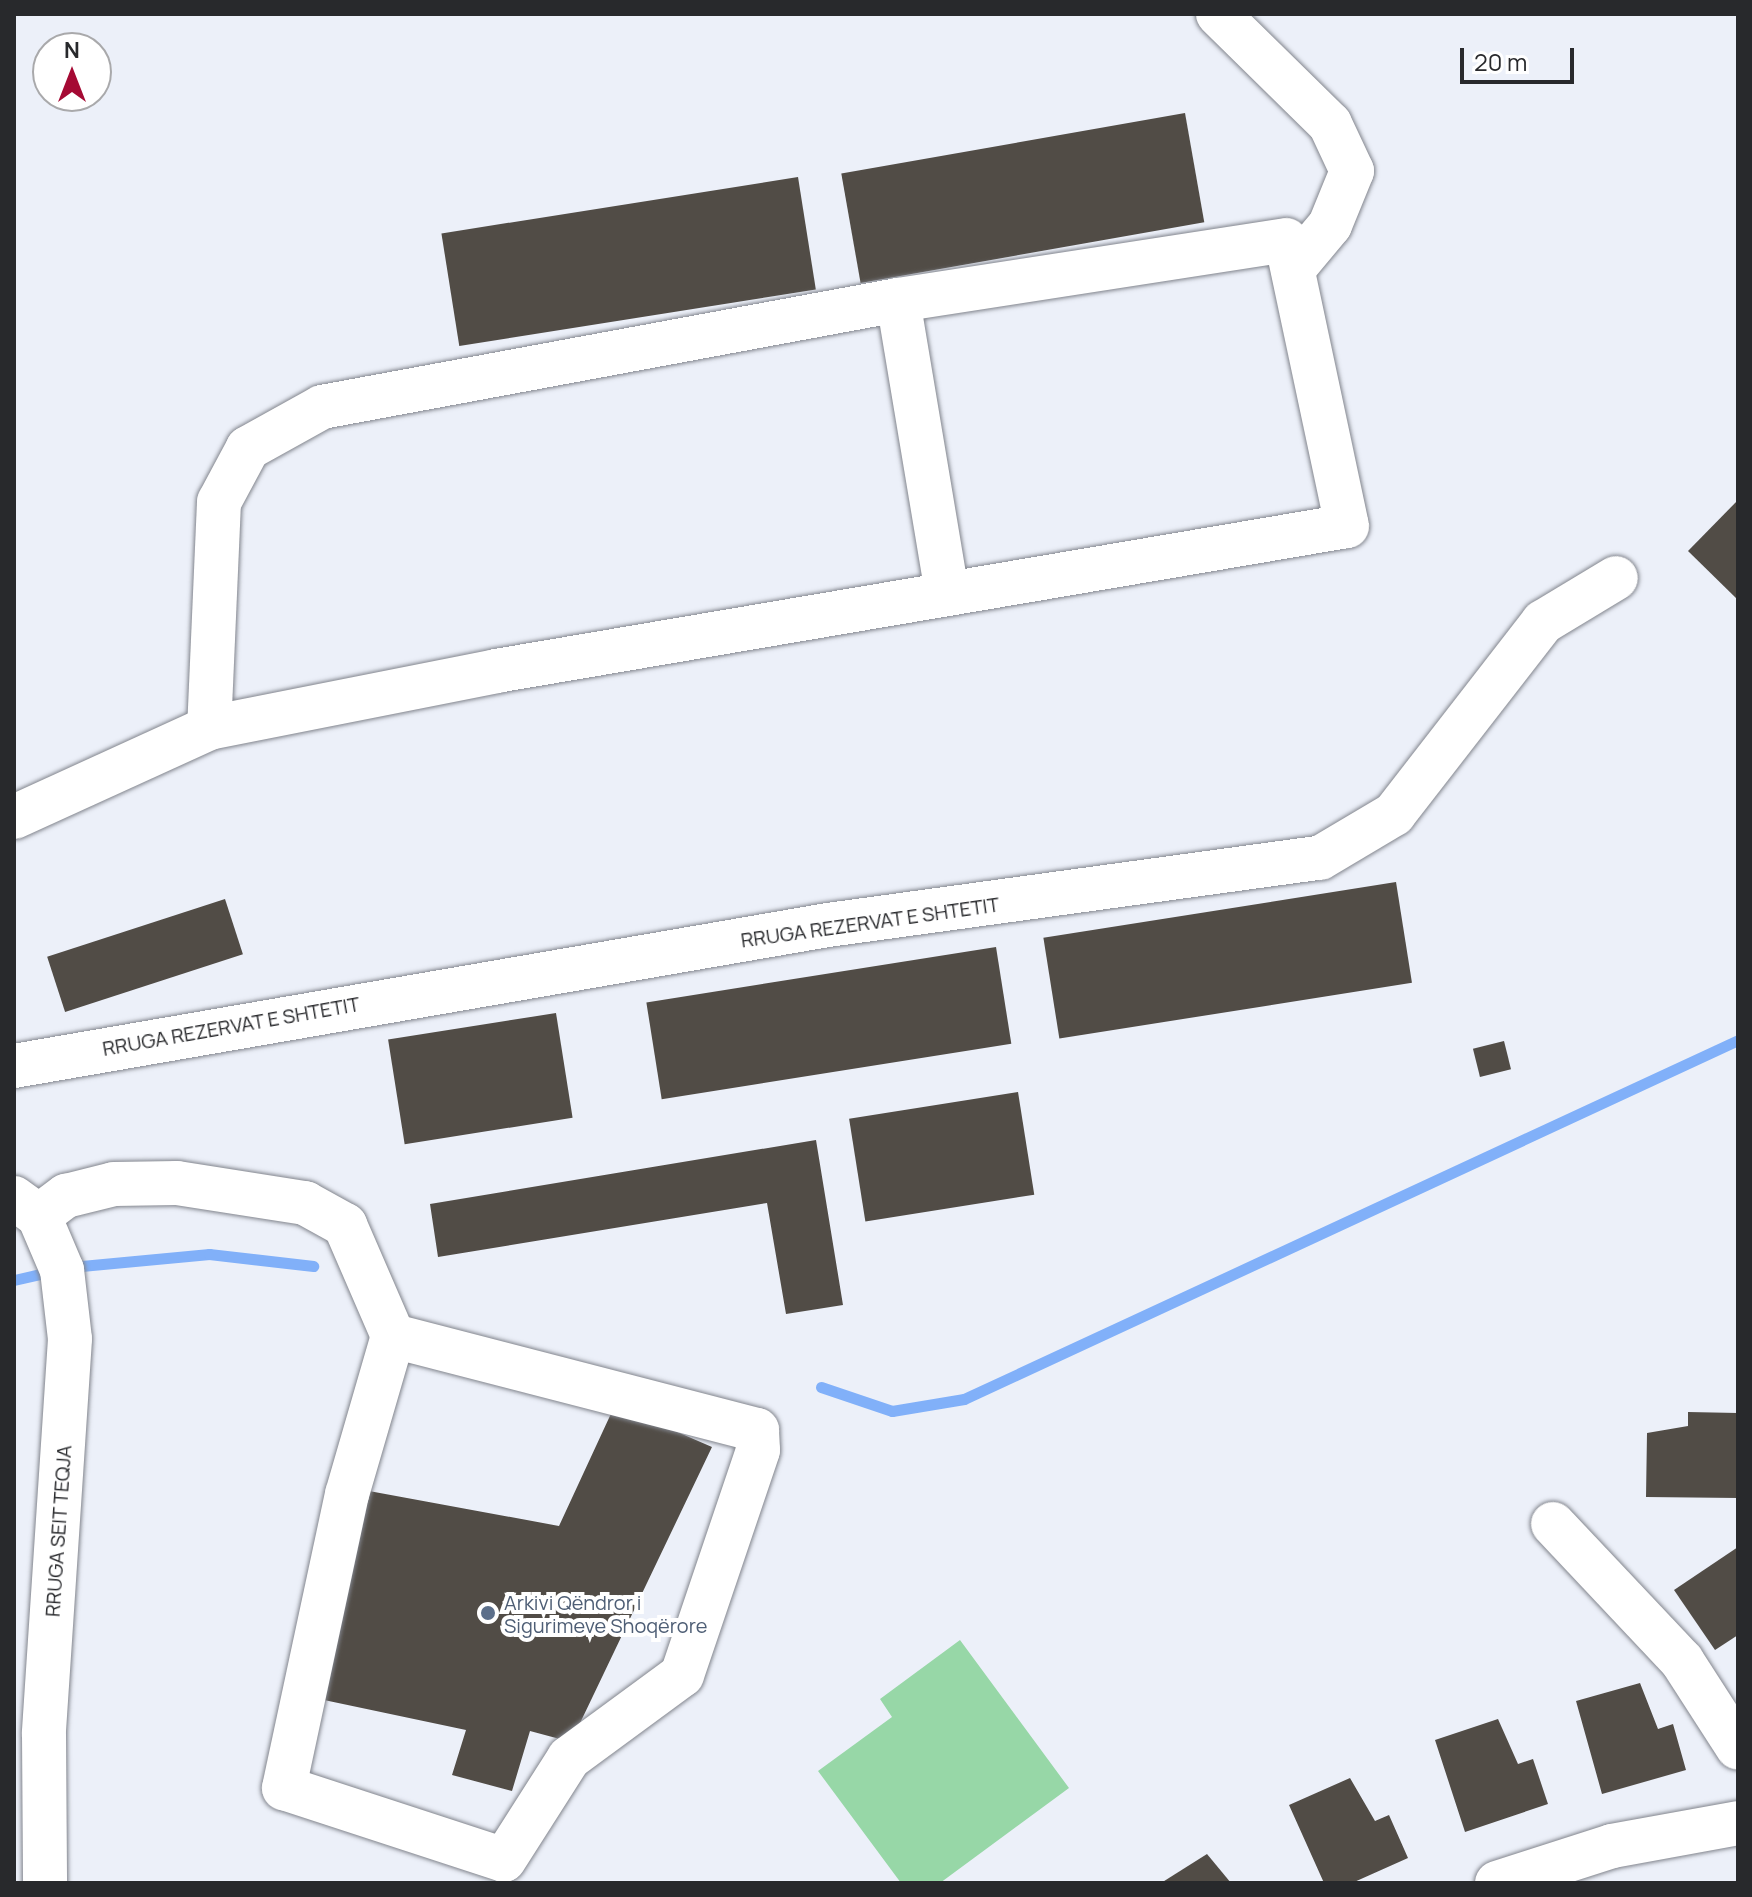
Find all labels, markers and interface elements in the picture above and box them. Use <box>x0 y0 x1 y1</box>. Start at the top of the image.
north arrow <box>32 32 112 112</box>
scale bar <box>1464 32 1578 82</box>
text: N <box>64 35 80 65</box>
text: 20 m <box>1474 45 1527 78</box>
street label: RRUGA REZERVAT E SHTETIT <box>739 892 1001 952</box>
street label: RRUGA REZERVAT E SHTETIT <box>100 991 362 1061</box>
street label: RRUGA SEIT TEQJA <box>40 1444 76 1618</box>
place label: Arkivi Qëndror i Sigurimeve Shoqërore <box>504 1590 707 1637</box>
marker: Arkivi Qëndror i Sigurimeve Shoqërore <box>479 1604 497 1622</box>

